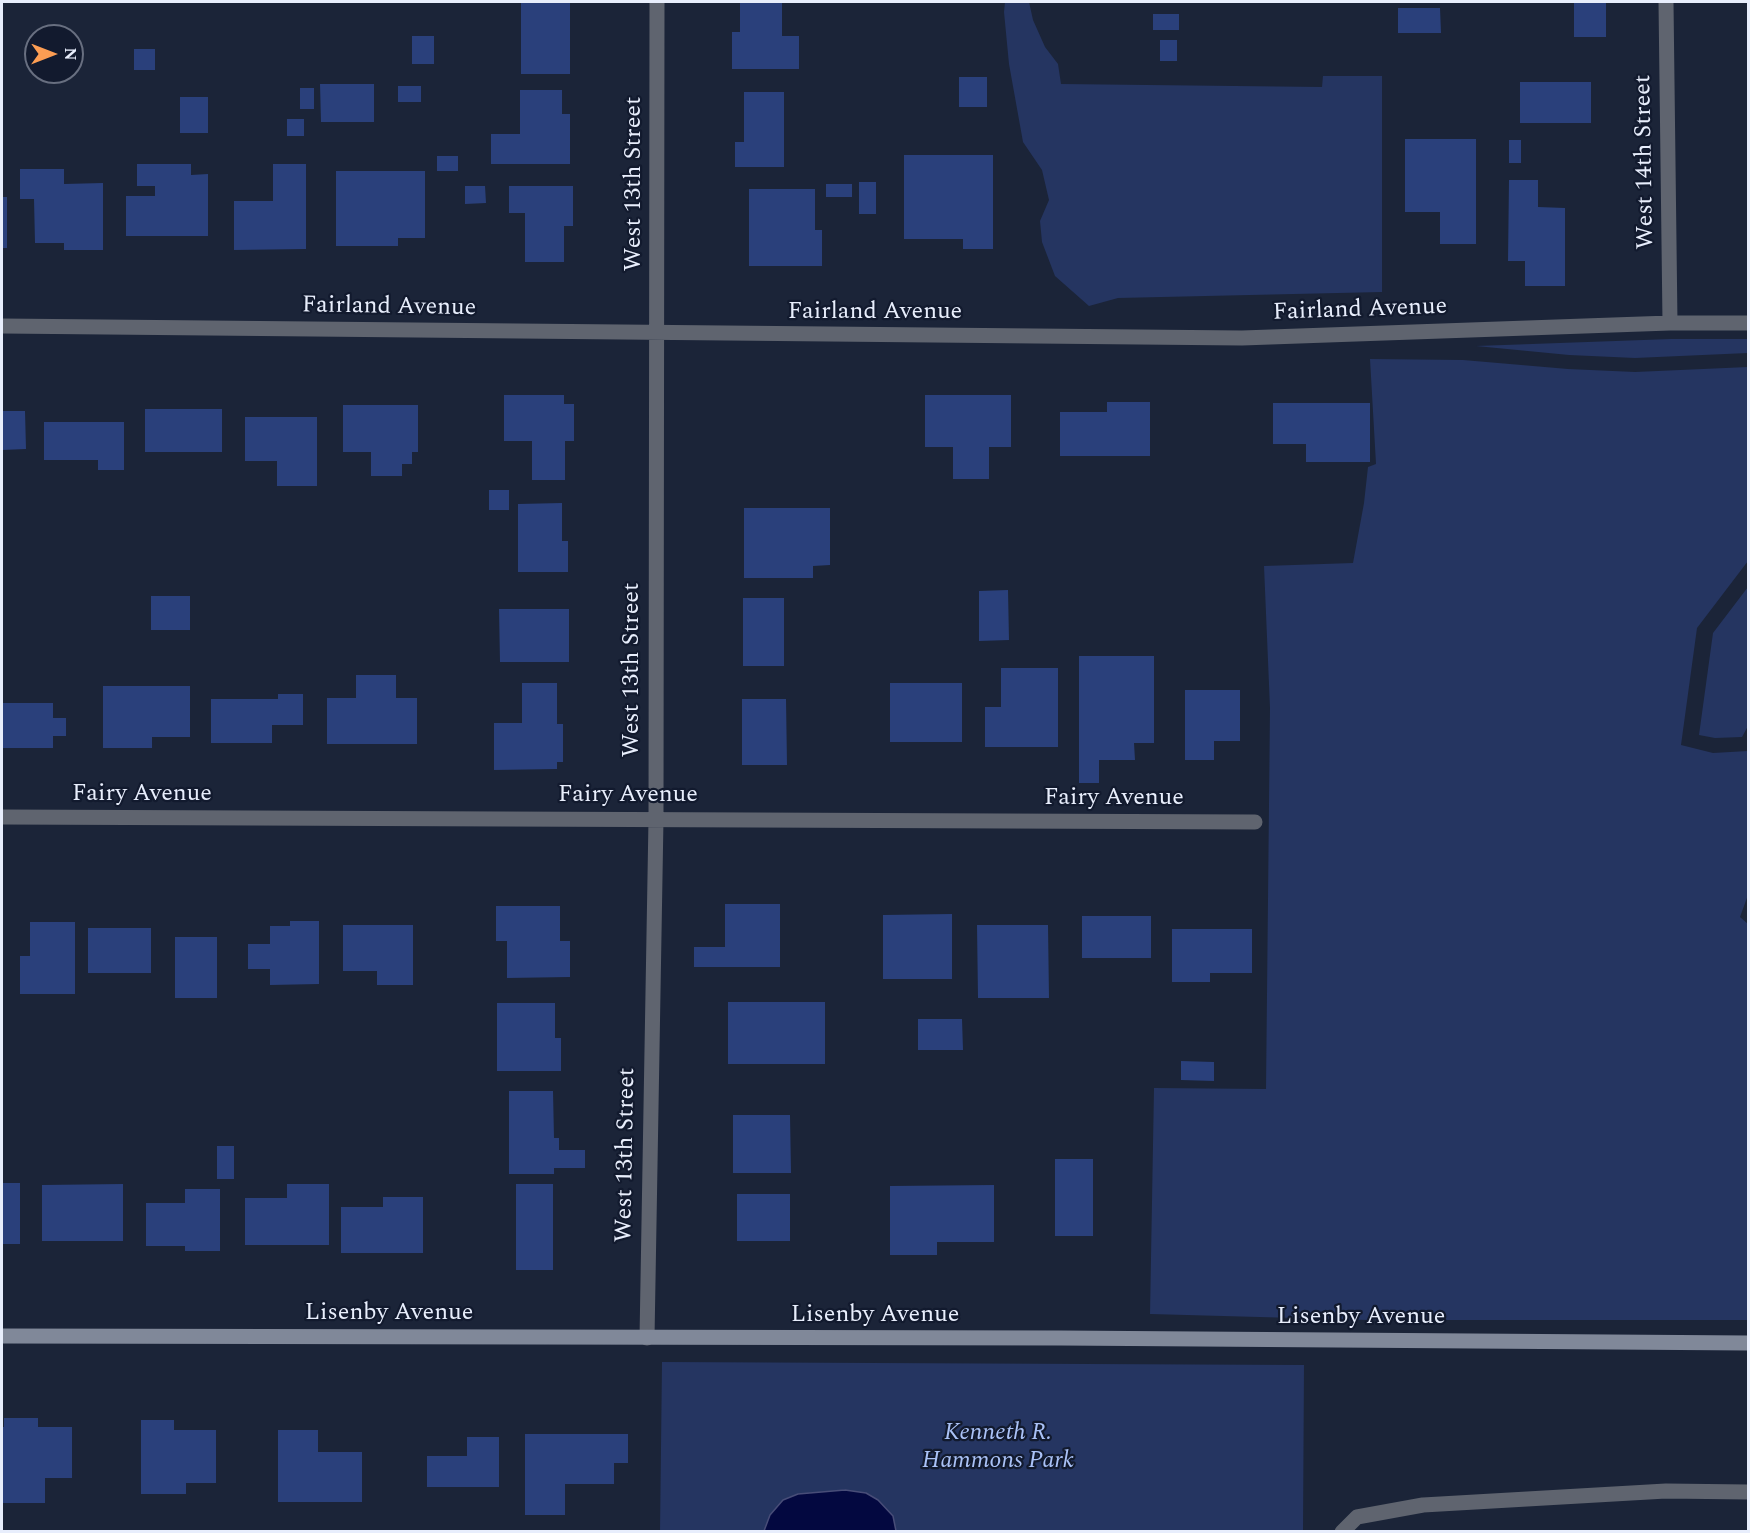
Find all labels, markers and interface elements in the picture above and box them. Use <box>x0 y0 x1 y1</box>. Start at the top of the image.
north arrow <box>24 24 84 84</box>
text: N <box>58 47 82 61</box>
street label: West 14th Street <box>1630 74 1662 250</box>
street label: West 13th Street <box>621 97 649 271</box>
street label: Fairland Avenue <box>302 292 476 324</box>
street label: Fairland Avenue <box>1272 294 1448 328</box>
street label: Fairland Avenue <box>788 299 962 327</box>
street label: West 13th Street <box>619 583 647 757</box>
street label: Fairy Avenue <box>72 781 212 809</box>
street label: Fairy Avenue <box>558 782 698 810</box>
street label: Fairy Avenue <box>1044 785 1184 813</box>
street label: West 13th Street <box>611 1067 643 1243</box>
street label: Lisenby Avenue <box>305 1300 473 1328</box>
street label: Lisenby Avenue <box>791 1302 959 1330</box>
street label: Lisenby Avenue <box>1277 1304 1445 1332</box>
park label: Kenneth R. Hammons Park <box>922 1420 1074 1476</box>

